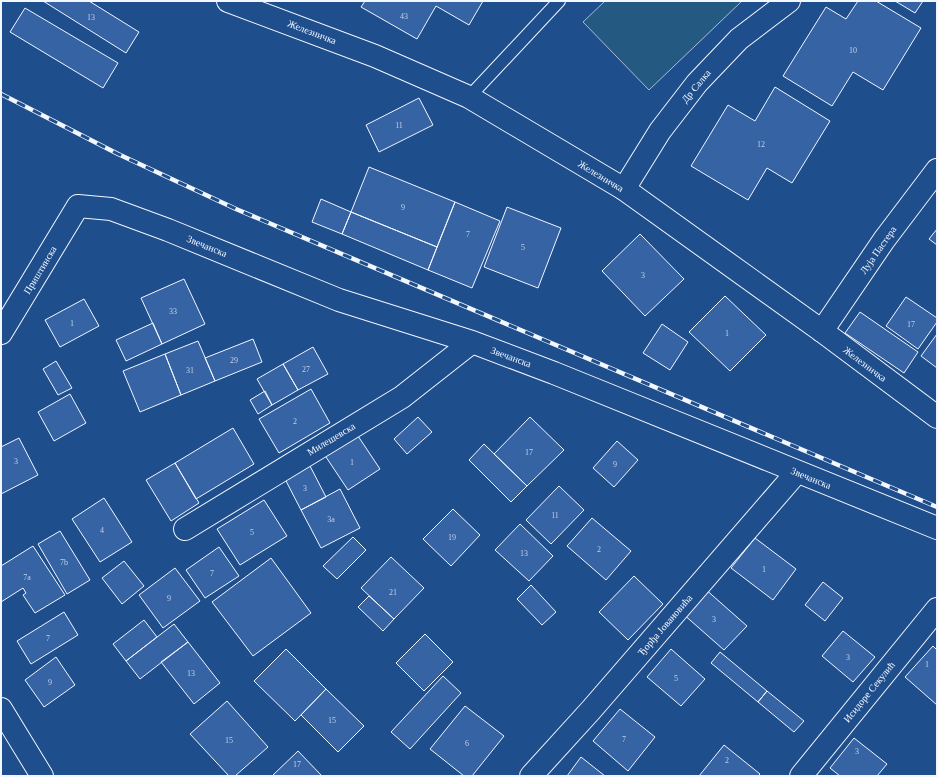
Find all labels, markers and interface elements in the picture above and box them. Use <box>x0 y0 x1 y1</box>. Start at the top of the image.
house number: 43 <box>400 12 408 21</box>
house number: 13 <box>87 13 95 22</box>
street label: Железничка <box>286 18 338 47</box>
house number: 10 <box>849 46 857 55</box>
street label: Др Салка <box>679 67 713 105</box>
house number: 11 <box>395 121 403 130</box>
house number: 12 <box>757 140 765 149</box>
street label: Железничка <box>576 158 626 194</box>
house number: 9 <box>401 203 405 212</box>
street label: Луја Пастера <box>858 224 899 276</box>
house number: 7 <box>466 230 470 239</box>
street label: Звечанска <box>185 233 229 259</box>
house number: 5 <box>521 243 525 252</box>
street label: Приштинска <box>21 244 59 296</box>
house number: 3 <box>641 271 645 280</box>
house number: 33 <box>169 307 177 316</box>
house number: 1 <box>70 319 74 328</box>
house number: 17 <box>907 320 915 329</box>
house number: 1 <box>725 329 729 338</box>
street label: Железничка <box>841 344 889 384</box>
street label: Звечанска <box>489 345 533 370</box>
house number: 29 <box>230 356 238 365</box>
house number: 27 <box>302 365 310 374</box>
house number: 31 <box>186 366 194 375</box>
house number: 2 <box>293 417 297 426</box>
street label: Милешевска <box>305 420 357 458</box>
house number: 17 <box>525 448 533 457</box>
house number: 3 <box>14 457 18 466</box>
house number: 1 <box>350 458 354 467</box>
house number: 9 <box>613 460 617 469</box>
street label: Звечанска <box>789 465 833 491</box>
house number: 3 <box>303 484 307 493</box>
house number: 11 <box>551 511 559 520</box>
house number: 3a <box>327 515 335 524</box>
house number: 4 <box>100 526 104 535</box>
house number: 5 <box>250 528 254 537</box>
house number: 19 <box>448 533 456 542</box>
house number: 2 <box>597 545 601 554</box>
house number: 13 <box>520 549 528 558</box>
house number: 7b <box>60 558 68 567</box>
house number: 1 <box>762 565 766 574</box>
house number: 7 <box>210 569 214 578</box>
house number: 7a <box>23 573 31 582</box>
house number: 21 <box>389 588 397 597</box>
street label: Ђорђа Јовановића <box>636 592 695 658</box>
house number: 9 <box>167 594 171 603</box>
house number: 3 <box>712 615 716 624</box>
house number: 7 <box>46 634 50 643</box>
house number: 3 <box>846 653 850 662</box>
street label: Исидоре Секулић <box>841 659 897 725</box>
house number: 1 <box>925 660 929 669</box>
house number: 13 <box>187 669 195 678</box>
house number: 5 <box>674 674 678 683</box>
house number: 9 <box>48 678 52 687</box>
house number: 15 <box>328 716 336 725</box>
house number: 7 <box>622 735 626 744</box>
house number: 15 <box>225 736 233 745</box>
house number: 6 <box>465 739 469 748</box>
house number: 3 <box>855 747 859 756</box>
house number: 2 <box>725 756 729 765</box>
house number: 17 <box>293 760 301 769</box>

